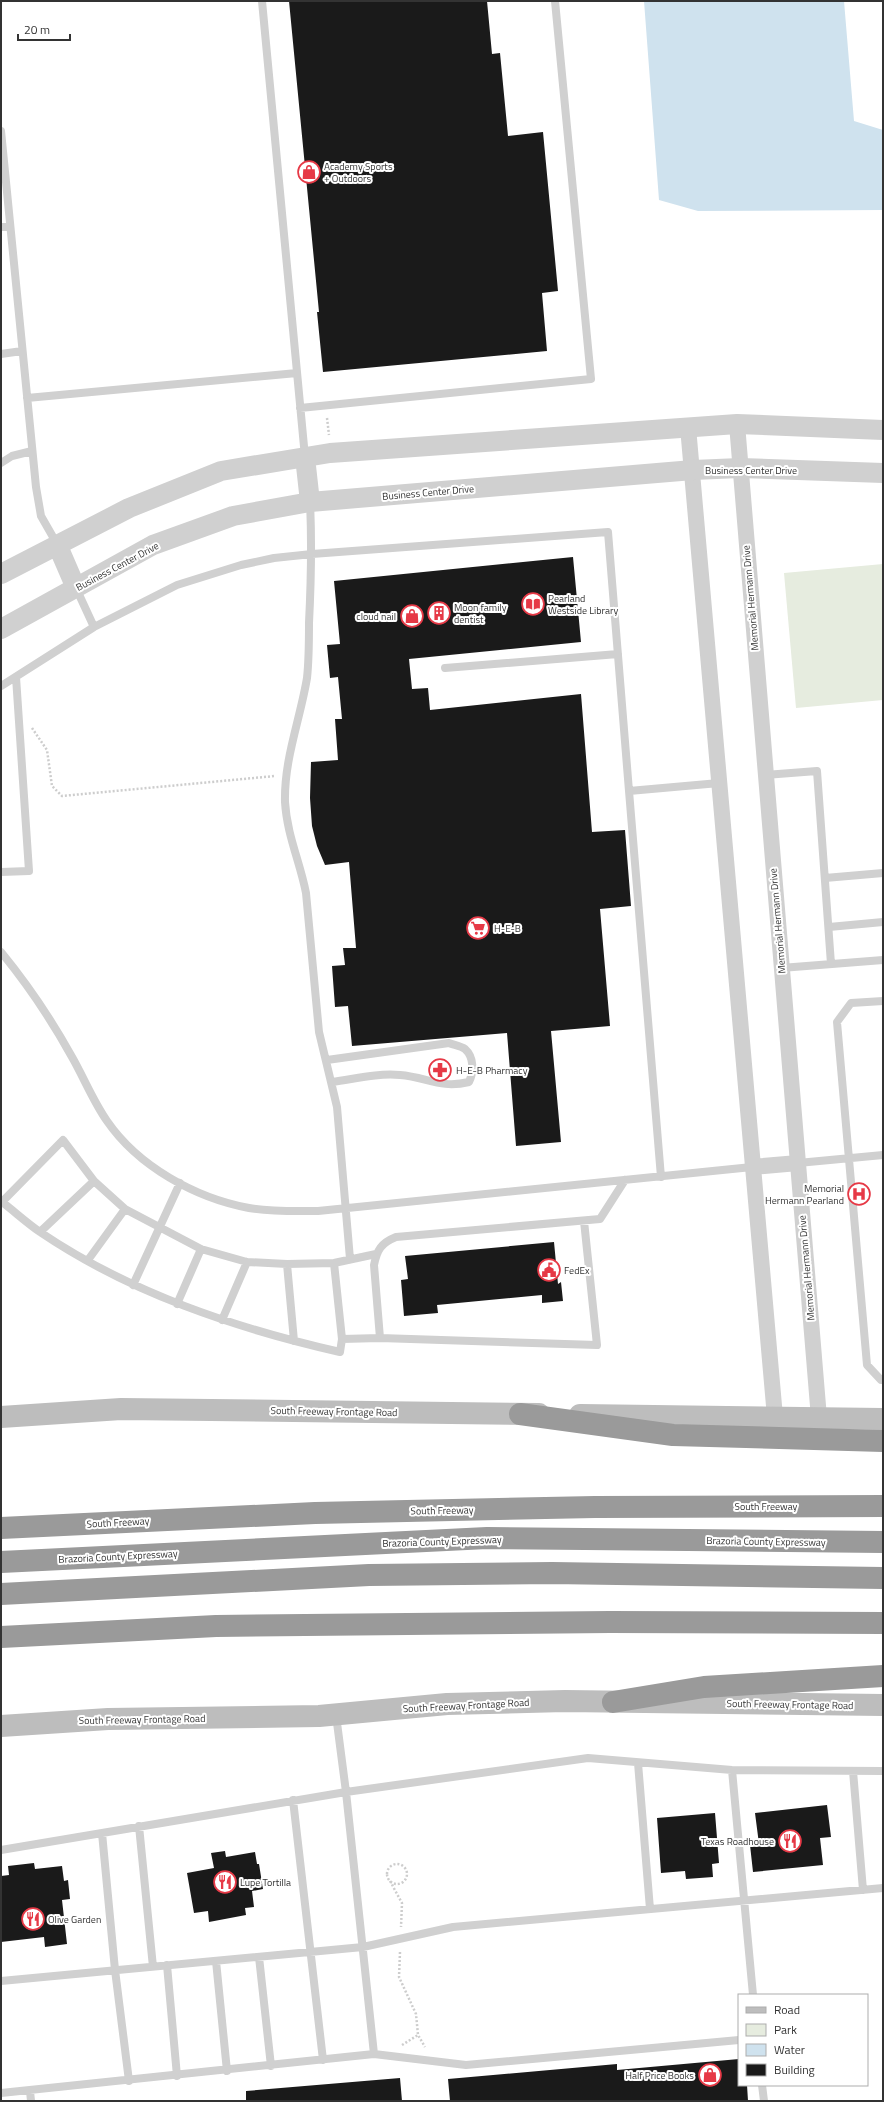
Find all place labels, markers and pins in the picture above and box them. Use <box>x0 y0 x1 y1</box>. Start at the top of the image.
shop icon: Academy Sports + Outdoors <box>296 159 322 185</box>
place label: Academy Sports + Outdoors <box>324 159 393 186</box>
library icon: Pearland Westside Library <box>520 591 546 617</box>
place label: Pearland Westside Library <box>548 591 618 618</box>
building icon: Moon family dentist <box>426 600 452 626</box>
place label: Moon family dentist <box>454 600 507 627</box>
shop icon: cloud nail <box>399 603 425 629</box>
place label: cloud nail <box>356 609 396 624</box>
supermarket icon: H-E-B <box>465 915 491 941</box>
place label: H-E-B <box>494 921 521 936</box>
pharmacy icon: H-E-B Pharmacy <box>427 1057 453 1083</box>
place label: H-E-B Pharmacy <box>456 1063 528 1078</box>
place label: Memorial Hermann Pearland <box>765 1181 844 1208</box>
hospital icon: Memorial Hermann Pearland <box>846 1181 872 1207</box>
public building icon: FedEx <box>536 1257 562 1283</box>
place label: FedEx <box>564 1263 590 1278</box>
restaurant icon: Texas Roadhouse <box>777 1828 803 1854</box>
place label: Texas Roadhouse <box>701 1834 774 1849</box>
restaurant icon: Lupe Tortilla <box>212 1869 238 1895</box>
place label: Lupe Tortilla <box>240 1875 291 1890</box>
restaurant icon: Olive Garden <box>20 1906 46 1932</box>
place label: Olive Garden <box>48 1912 101 1927</box>
shop icon: Half Price Books <box>697 2062 723 2088</box>
place label: Half Price Books <box>625 2068 694 2083</box>

